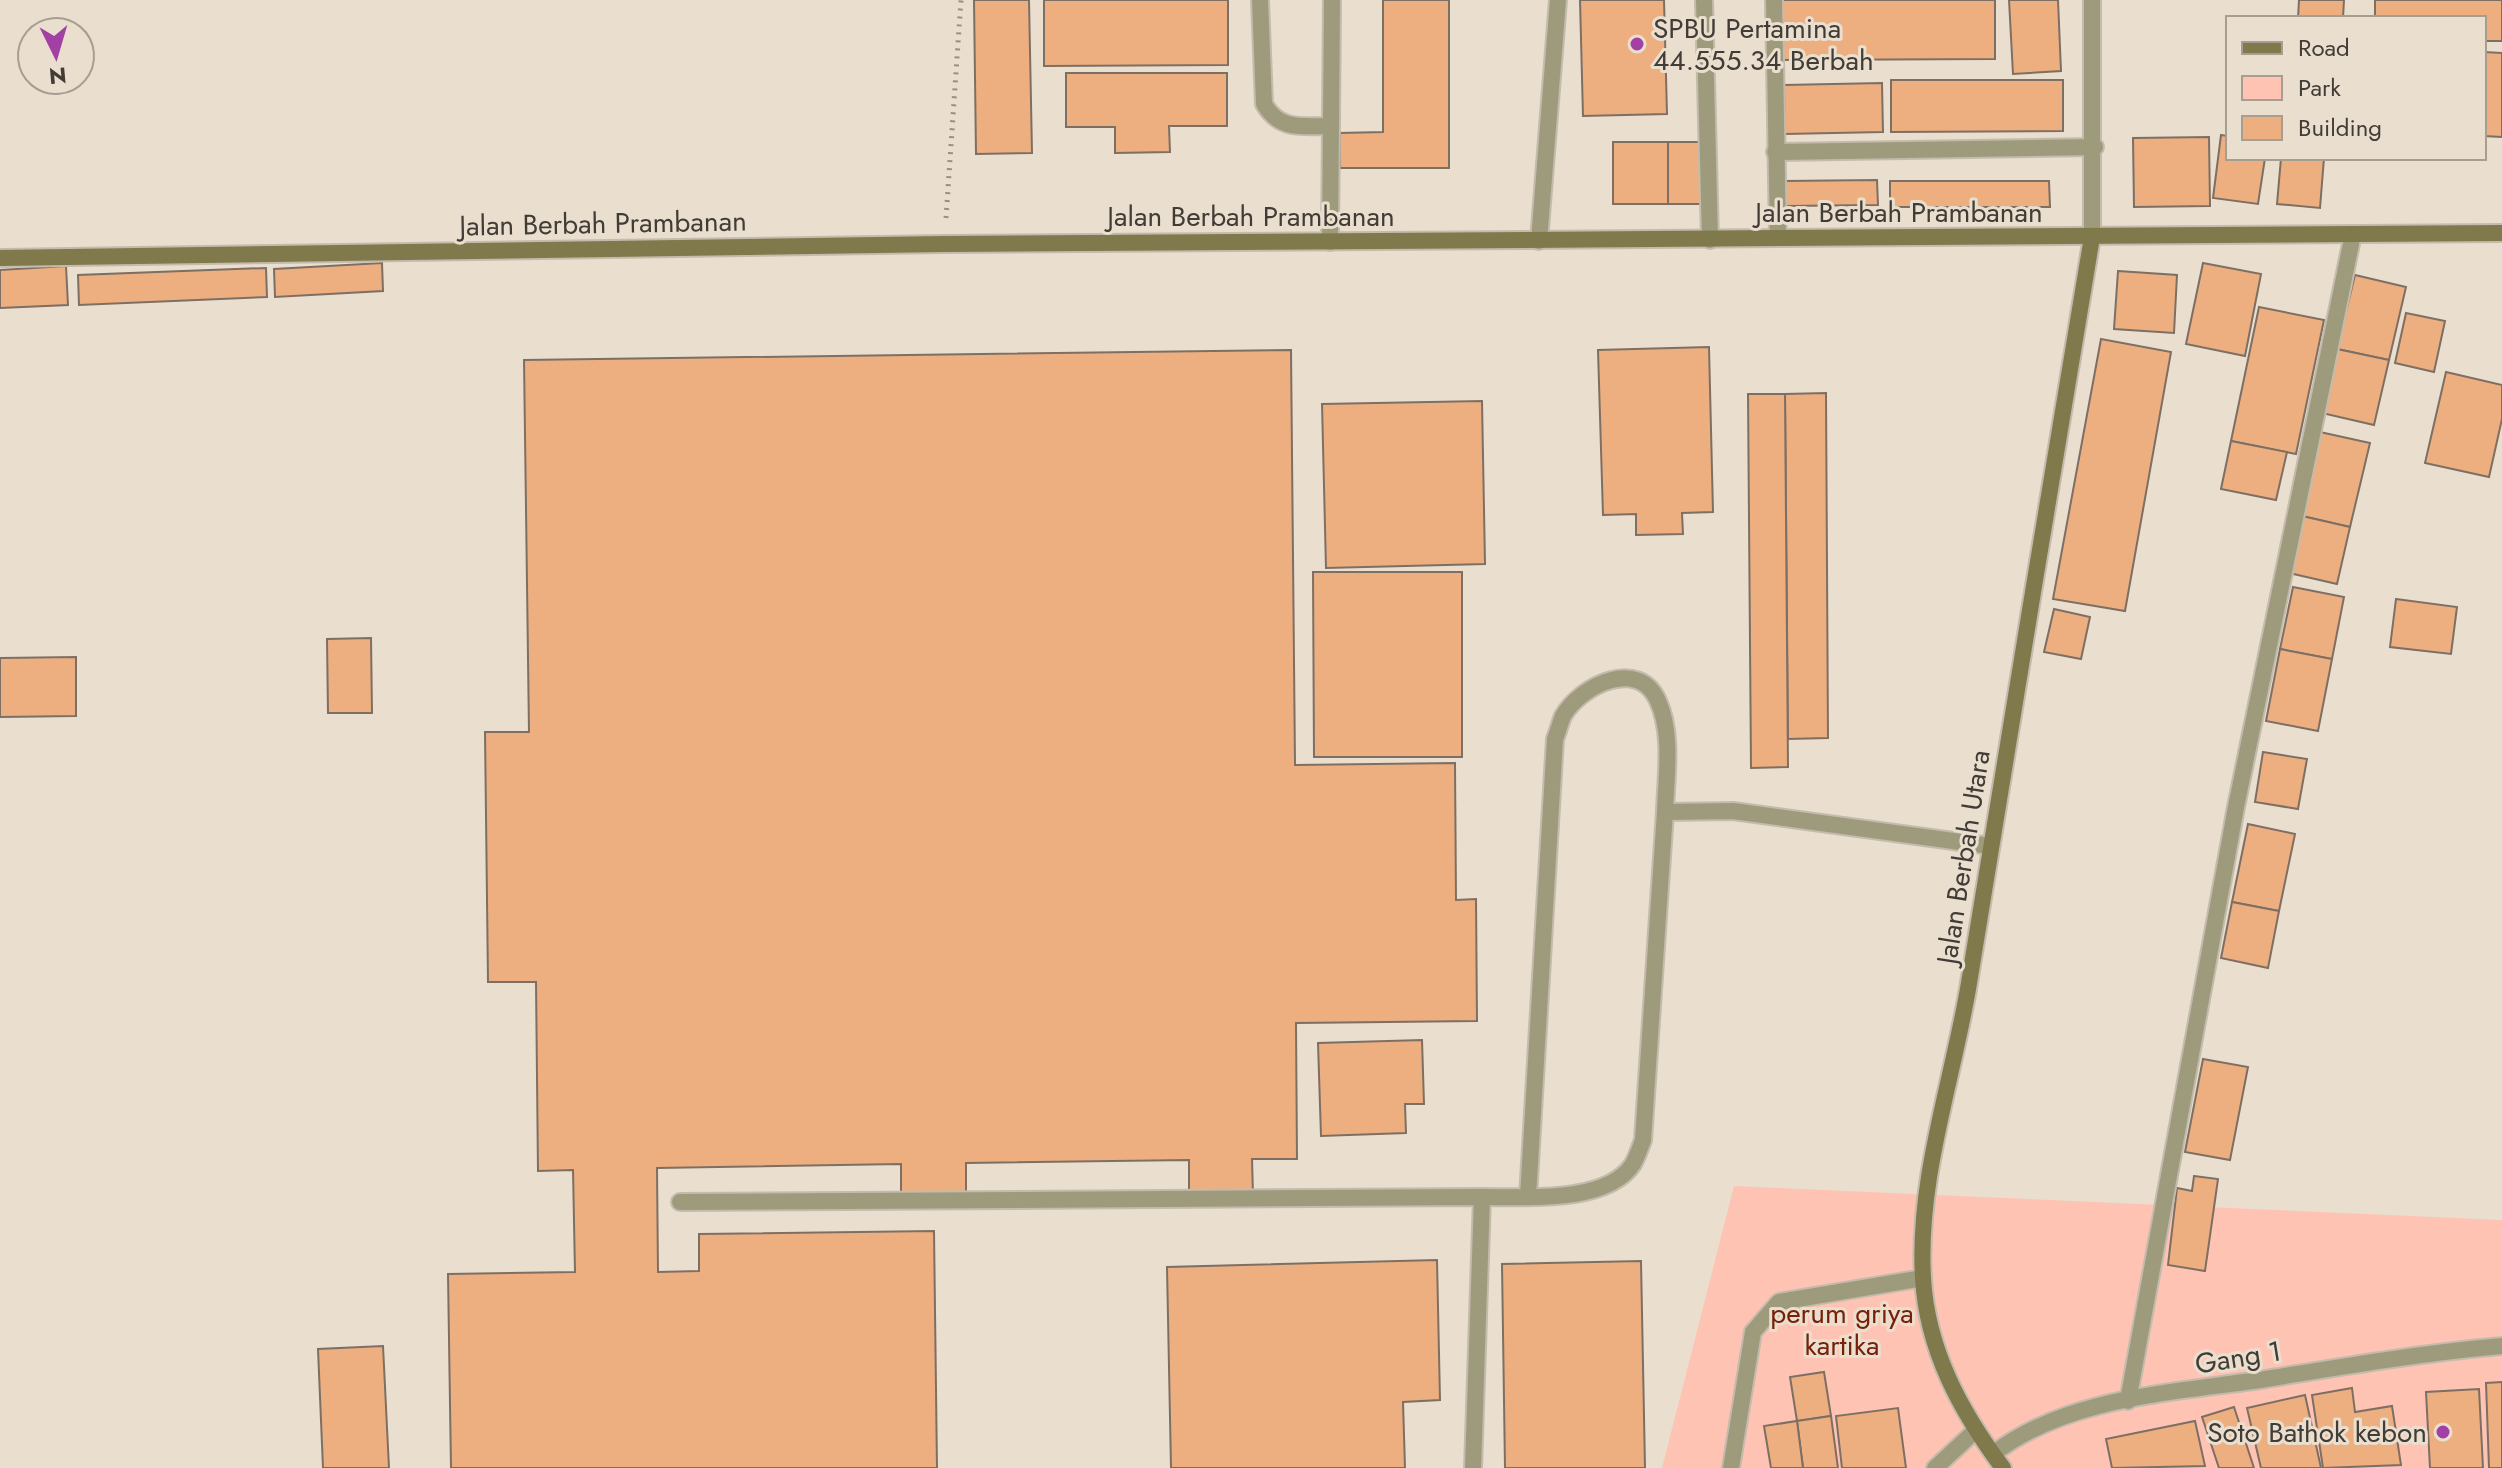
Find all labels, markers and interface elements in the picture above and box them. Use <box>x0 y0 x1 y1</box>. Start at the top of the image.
place label: SPBU Pertamina 44.555.34 Berbah <box>1653 8 1874 81</box>
north arrow <box>16 16 96 96</box>
legend <box>2226 16 2486 160</box>
text: Road <box>2298 30 2350 65</box>
marker: SPBU Pertamina 44.555.34 Berbah <box>1628 35 1646 53</box>
text: N <box>48 59 68 93</box>
text: Park <box>2298 70 2341 105</box>
text: Building <box>2298 110 2382 145</box>
street label: Jalan Berbah Prambanan <box>1751 192 2043 233</box>
street label: Jalan Berbah Prambanan <box>1103 196 1395 237</box>
street label: Jalan Berbah Prambanan <box>455 200 747 247</box>
street label: Jalan Berbah Utara <box>1926 747 2001 971</box>
park label: perum griya kartika <box>1770 1293 1914 1366</box>
street label: Gang 1 <box>2192 1330 2284 1385</box>
place label: Soto Bathok kebon <box>2207 1412 2427 1453</box>
marker: Soto Bathok kebon <box>2434 1423 2452 1441</box>

